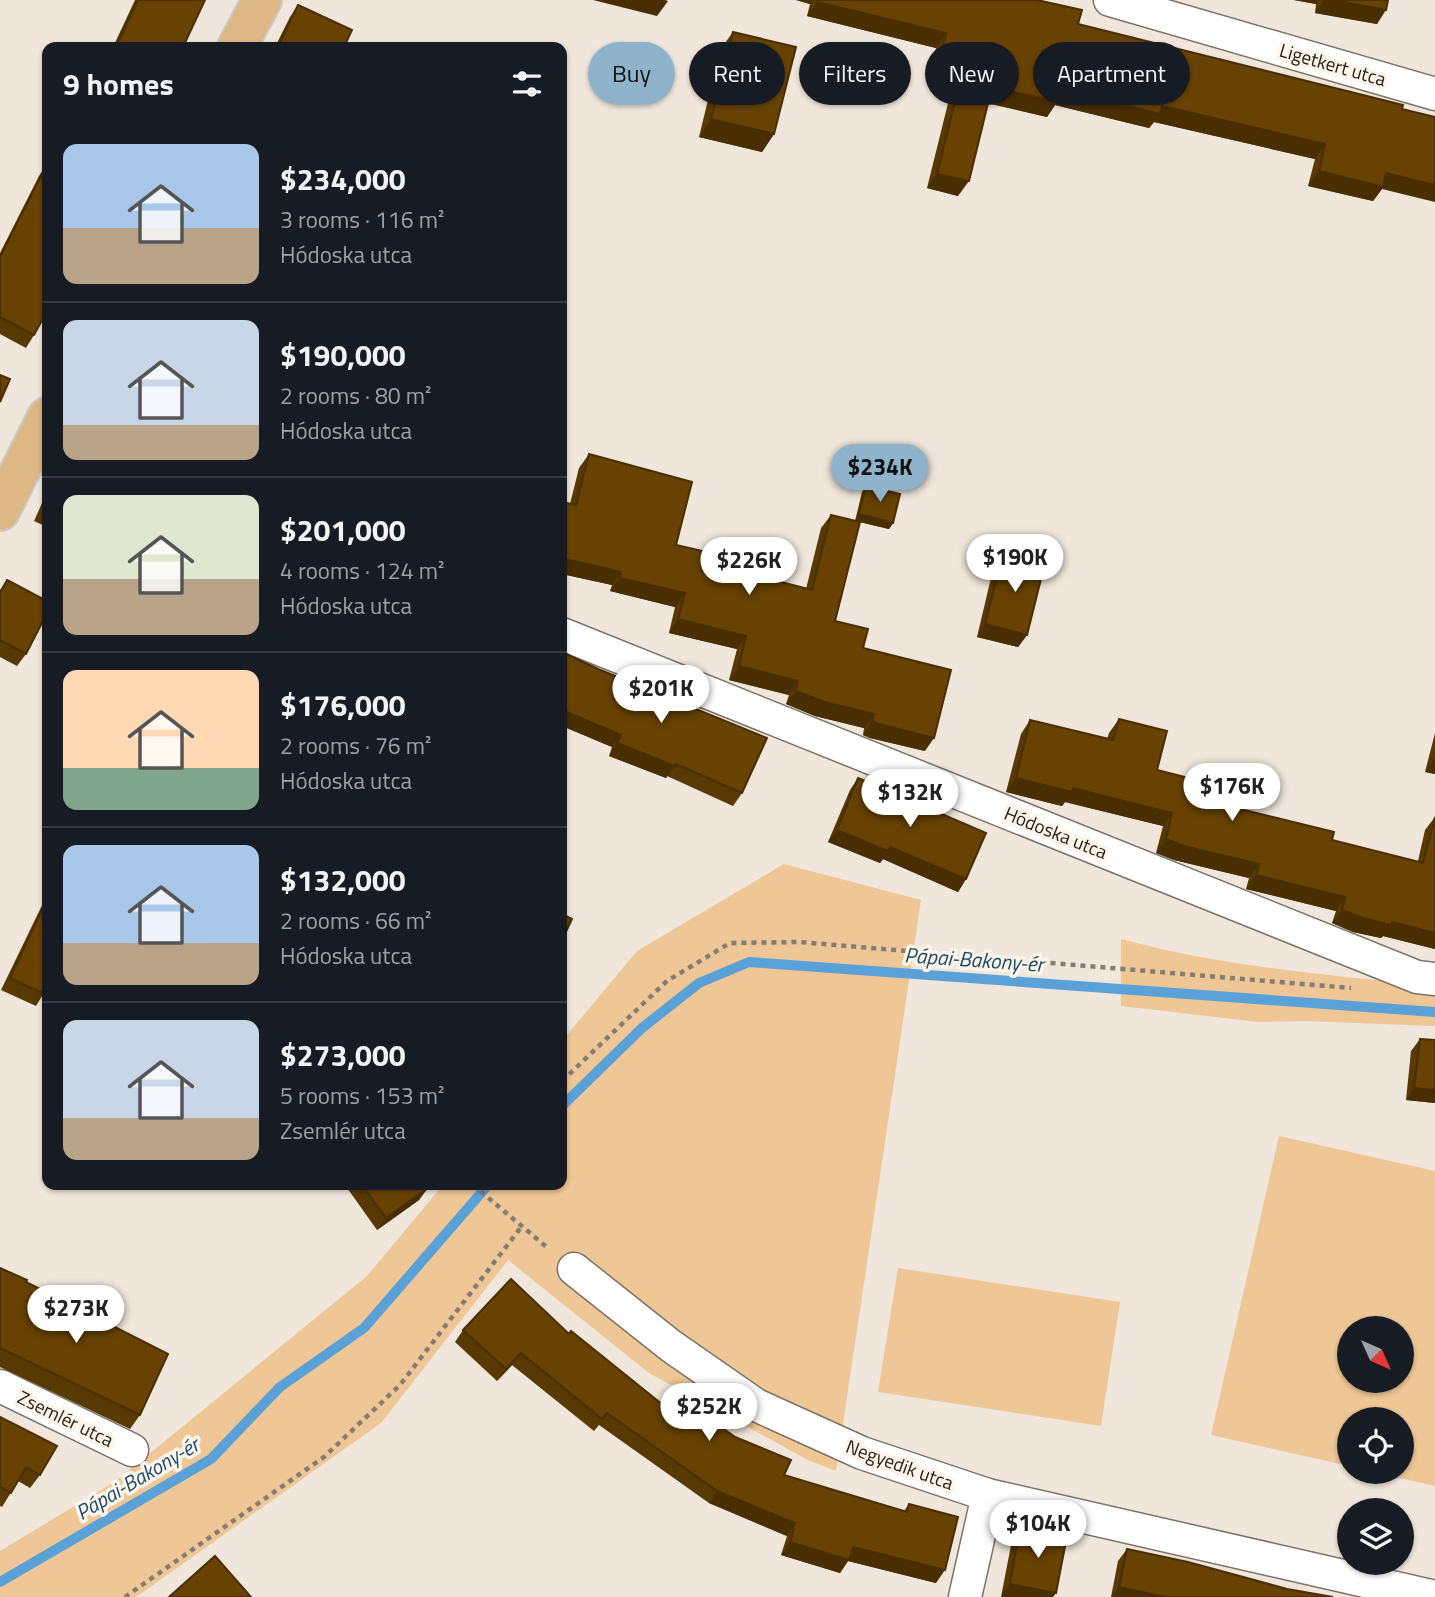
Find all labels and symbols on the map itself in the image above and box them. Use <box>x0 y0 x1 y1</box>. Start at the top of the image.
street label: Ligetkert utca <box>1276 35 1390 93</box>
pin: $234K <box>831 444 929 504</box>
pin: $190K <box>966 534 1064 594</box>
pin: $226K <box>700 538 798 597</box>
pin: $201K <box>612 666 710 725</box>
pin: $176K <box>1183 764 1281 823</box>
pin: $132K <box>861 770 959 829</box>
street label: Hódoska utca <box>1000 798 1112 866</box>
water label: Pápai-Bakony-ér <box>903 938 1047 980</box>
pin: $273K <box>27 1286 125 1345</box>
north arrow <box>1337 1316 1414 1393</box>
street label: Zsemlér utca <box>13 1382 119 1454</box>
pin: $252K <box>660 1384 758 1443</box>
water label: Pápai-Bakony-ér <box>69 1427 207 1528</box>
street label: Negyedik utca <box>842 1431 958 1497</box>
pin: $104K <box>989 1500 1087 1560</box>

